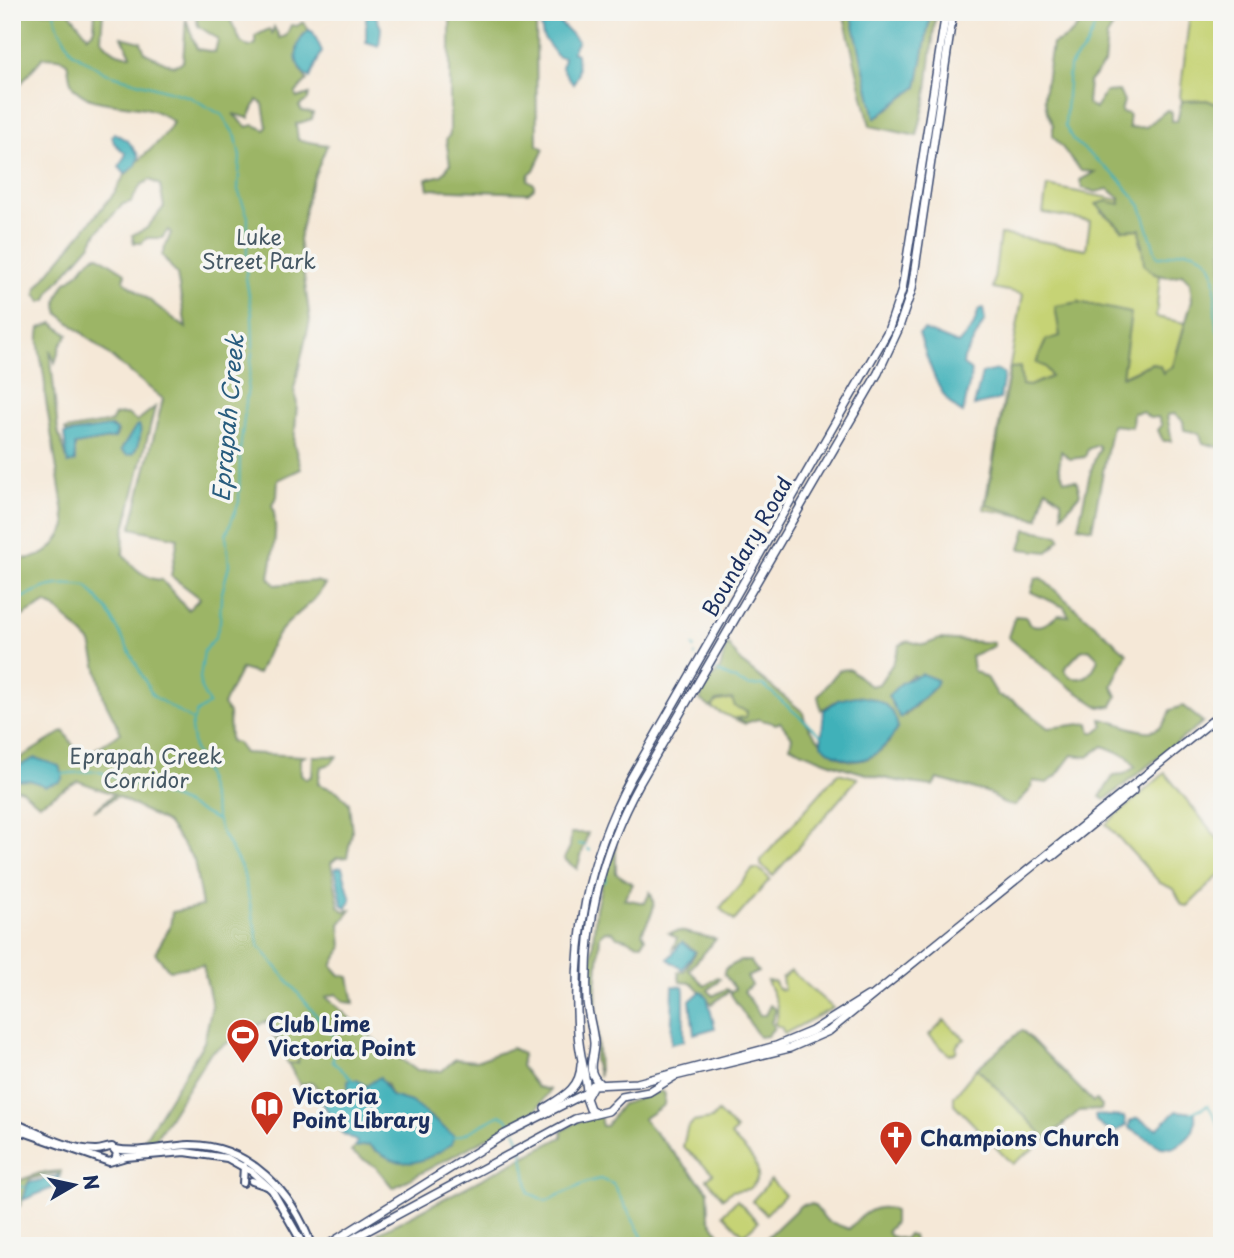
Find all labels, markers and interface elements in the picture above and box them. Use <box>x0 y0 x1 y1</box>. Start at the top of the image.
park label: Luke Street Park <box>202 220 316 276</box>
water label: Eprapah Creek <box>202 332 252 503</box>
street label: Boundary Road <box>693 470 799 622</box>
park label: Eprapah Creek Corridor <box>70 739 223 795</box>
place label: Club Lime Victoria Point <box>268 1007 416 1063</box>
sports icon: Club Lime Victoria Point <box>224 1016 262 1065</box>
place label: Victoria Point Library <box>292 1079 430 1135</box>
library icon: Victoria Point Library <box>248 1088 286 1137</box>
church icon: Champions Church <box>877 1118 915 1167</box>
place label: Champions Church <box>920 1121 1120 1153</box>
north arrow <box>38 1150 108 1220</box>
text: N <box>77 1173 107 1192</box>

